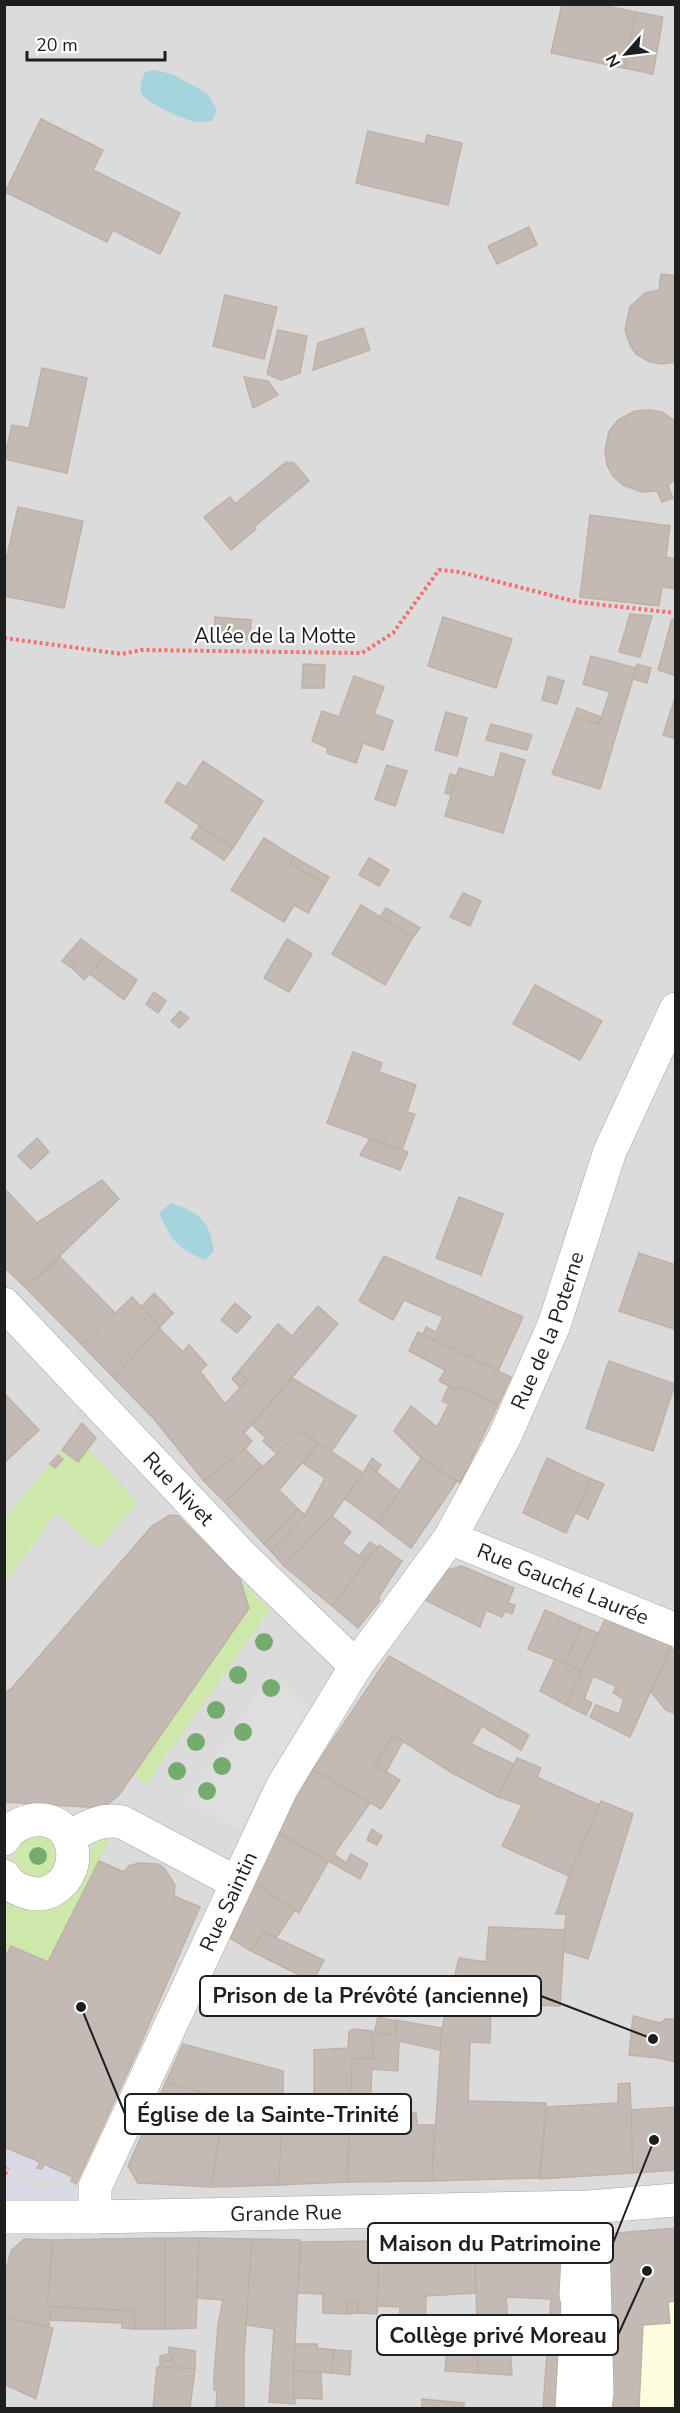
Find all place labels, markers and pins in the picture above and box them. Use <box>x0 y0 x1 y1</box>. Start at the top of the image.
callout: Prison de la Prévôté (ancienne) <box>200 1976 541 2016</box>
callout: Église de la Sainte-Trinité <box>125 2094 411 2134</box>
callout: Maison du Patrimoine <box>368 2223 613 2263</box>
callout: Collège privé Moreau <box>377 2315 618 2355</box>

